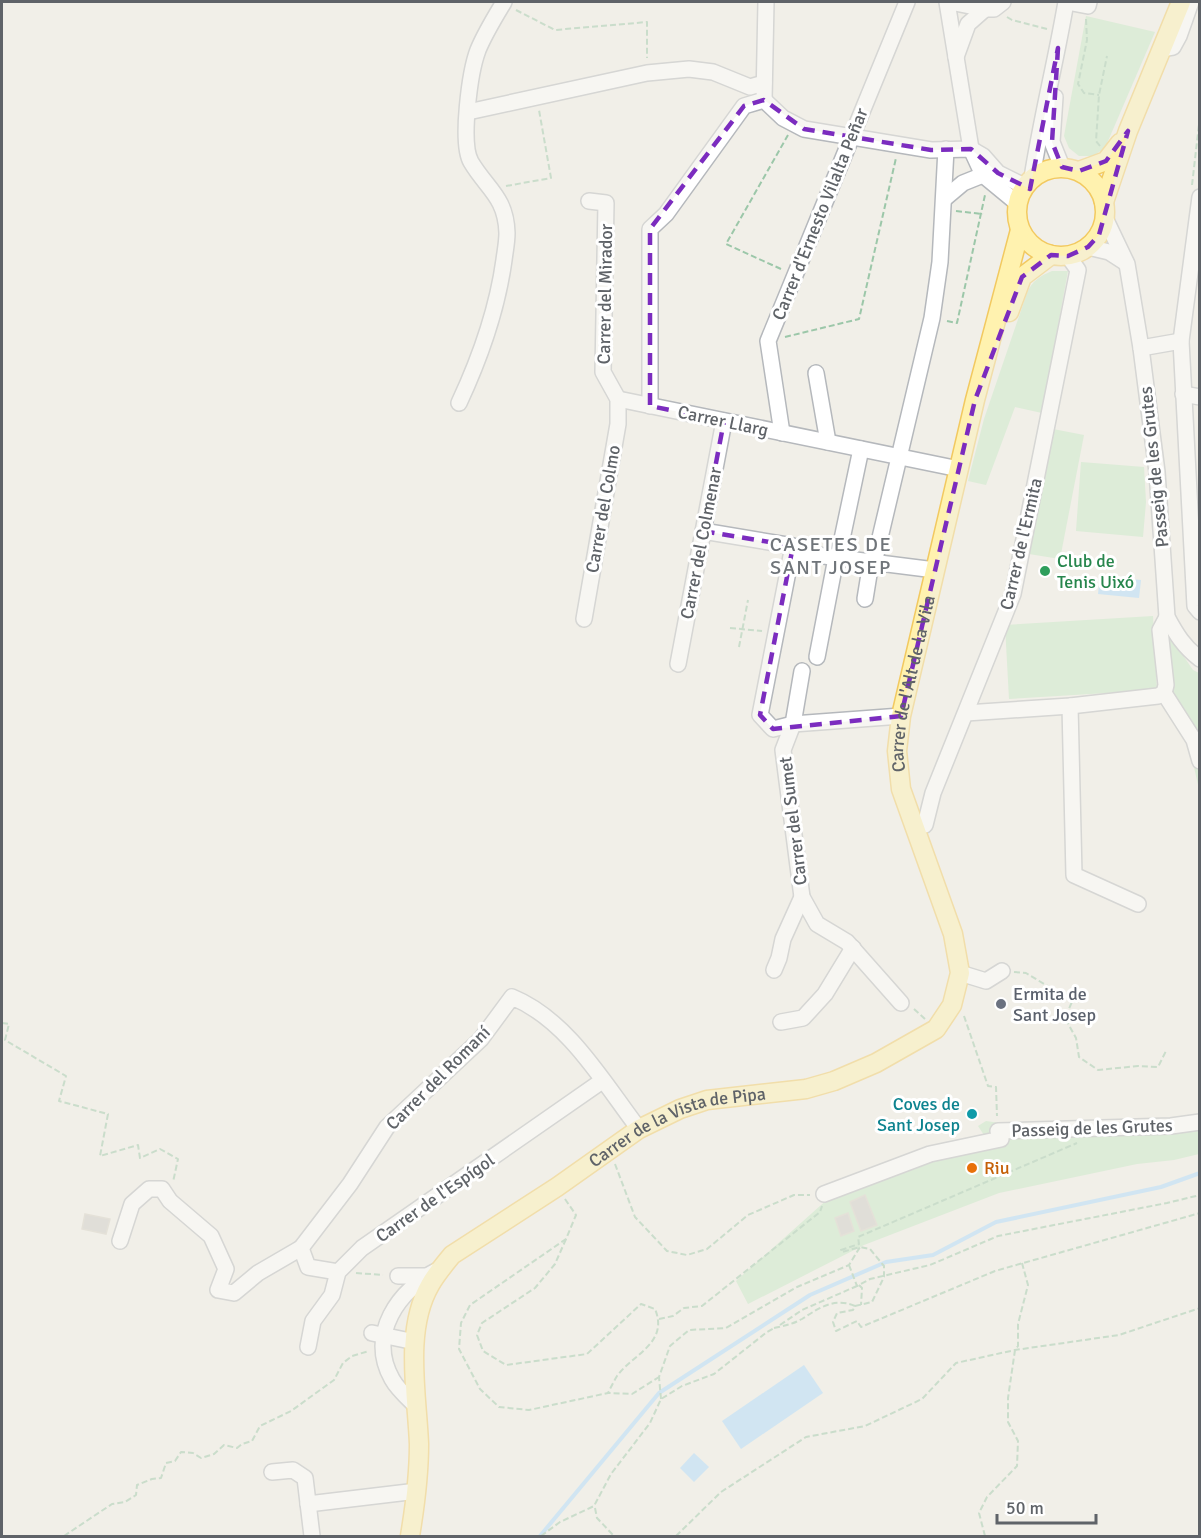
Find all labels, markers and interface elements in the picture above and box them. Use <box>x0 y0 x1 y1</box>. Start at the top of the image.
street label: Carrer d'Ernesto Vilalta Peñar <box>767 104 873 323</box>
street label: Carrer del Mirador <box>593 223 617 365</box>
street label: Passeig de les Grutes <box>1135 385 1173 548</box>
street label: Carrer Llarg <box>676 401 770 441</box>
street label: Carrer del Colmo <box>581 443 625 575</box>
street label: Carrer del Colmenar <box>675 465 727 621</box>
street label: Carrer de l'Ermita <box>995 476 1047 612</box>
district label: CASETES DE SANT JOSEP <box>770 532 892 580</box>
place label: Club de Tenis Uixó <box>1057 550 1134 593</box>
marker: Club de Tenis Uixó <box>1038 564 1052 578</box>
street label: Carrer de l'Alt de la Vila <box>886 593 940 773</box>
street label: Carrer del Sumet <box>774 755 812 887</box>
place label: Ermita de Sant Josep <box>1013 983 1096 1026</box>
marker: Ermita de Sant Josep <box>994 997 1008 1011</box>
street label: Carrer del Romaní <box>381 1021 495 1135</box>
street label: Carrer de la Vista de Pipa <box>584 1083 767 1172</box>
place label: Coves de Sant Josep <box>877 1093 960 1136</box>
marker: Coves de Sant Josep <box>965 1107 979 1121</box>
street label: Passeig de les Grutes <box>1011 1114 1173 1142</box>
street label: Carrer de l'Espígol <box>371 1149 499 1247</box>
place label: Riu <box>984 1157 1010 1179</box>
marker: Riu <box>965 1161 979 1175</box>
scale bar <box>997 1487 1096 1525</box>
text: 50 m <box>1006 1497 1044 1519</box>

